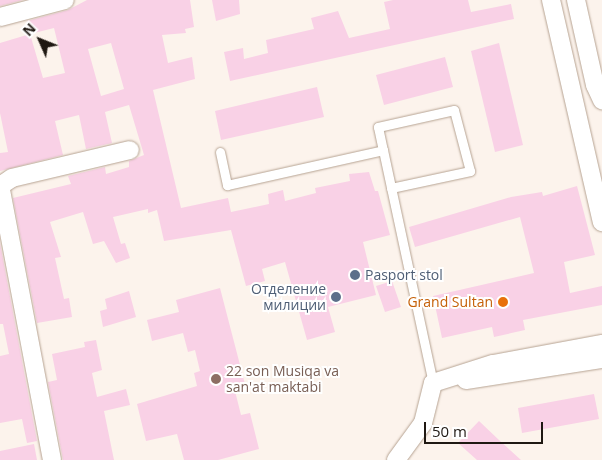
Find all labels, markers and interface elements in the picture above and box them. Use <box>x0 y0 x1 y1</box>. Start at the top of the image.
north arrow <box>15 15 65 65</box>
text: N <box>18 19 40 40</box>
place label: Pasport stol <box>365 267 443 283</box>
marker: Pasport stol <box>349 269 361 281</box>
place label: Отделение милиции <box>251 281 326 314</box>
marker: Отделение милиции <box>330 291 342 303</box>
place label: Grand Sultan <box>407 294 493 310</box>
marker: Grand Sultan <box>497 296 509 308</box>
place label: 22 son Musiqa va san'at maktabi <box>226 363 339 396</box>
marker: 22 son Musiqa va san'at maktabi <box>210 373 222 385</box>
scale bar <box>427 412 546 444</box>
text: 50 m <box>432 421 467 441</box>

